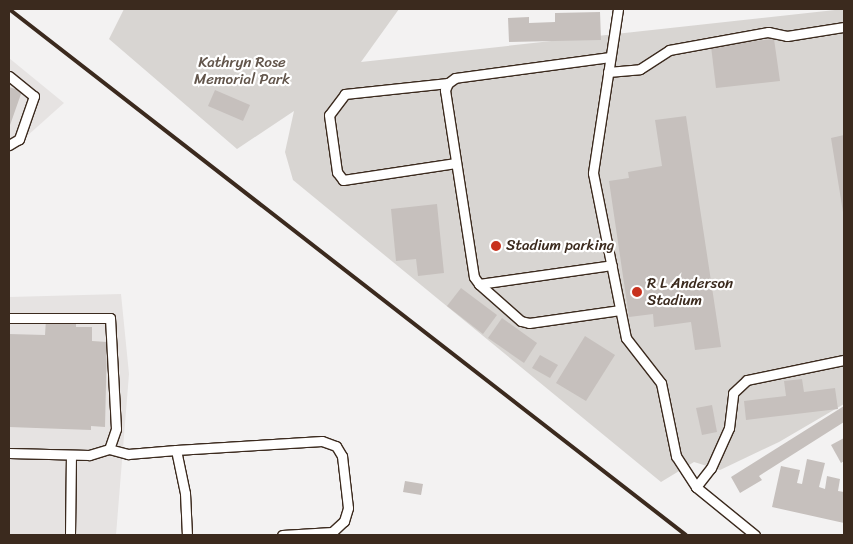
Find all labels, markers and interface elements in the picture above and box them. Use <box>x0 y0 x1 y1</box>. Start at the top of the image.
park label: Kathryn Rose Memorial Park <box>194 53 290 88</box>
place label: Stadium parking <box>506 237 614 255</box>
marker: Stadium parking <box>490 240 502 252</box>
place label: R L Anderson Stadium <box>647 274 733 309</box>
marker: R L Anderson Stadium <box>631 286 643 298</box>

